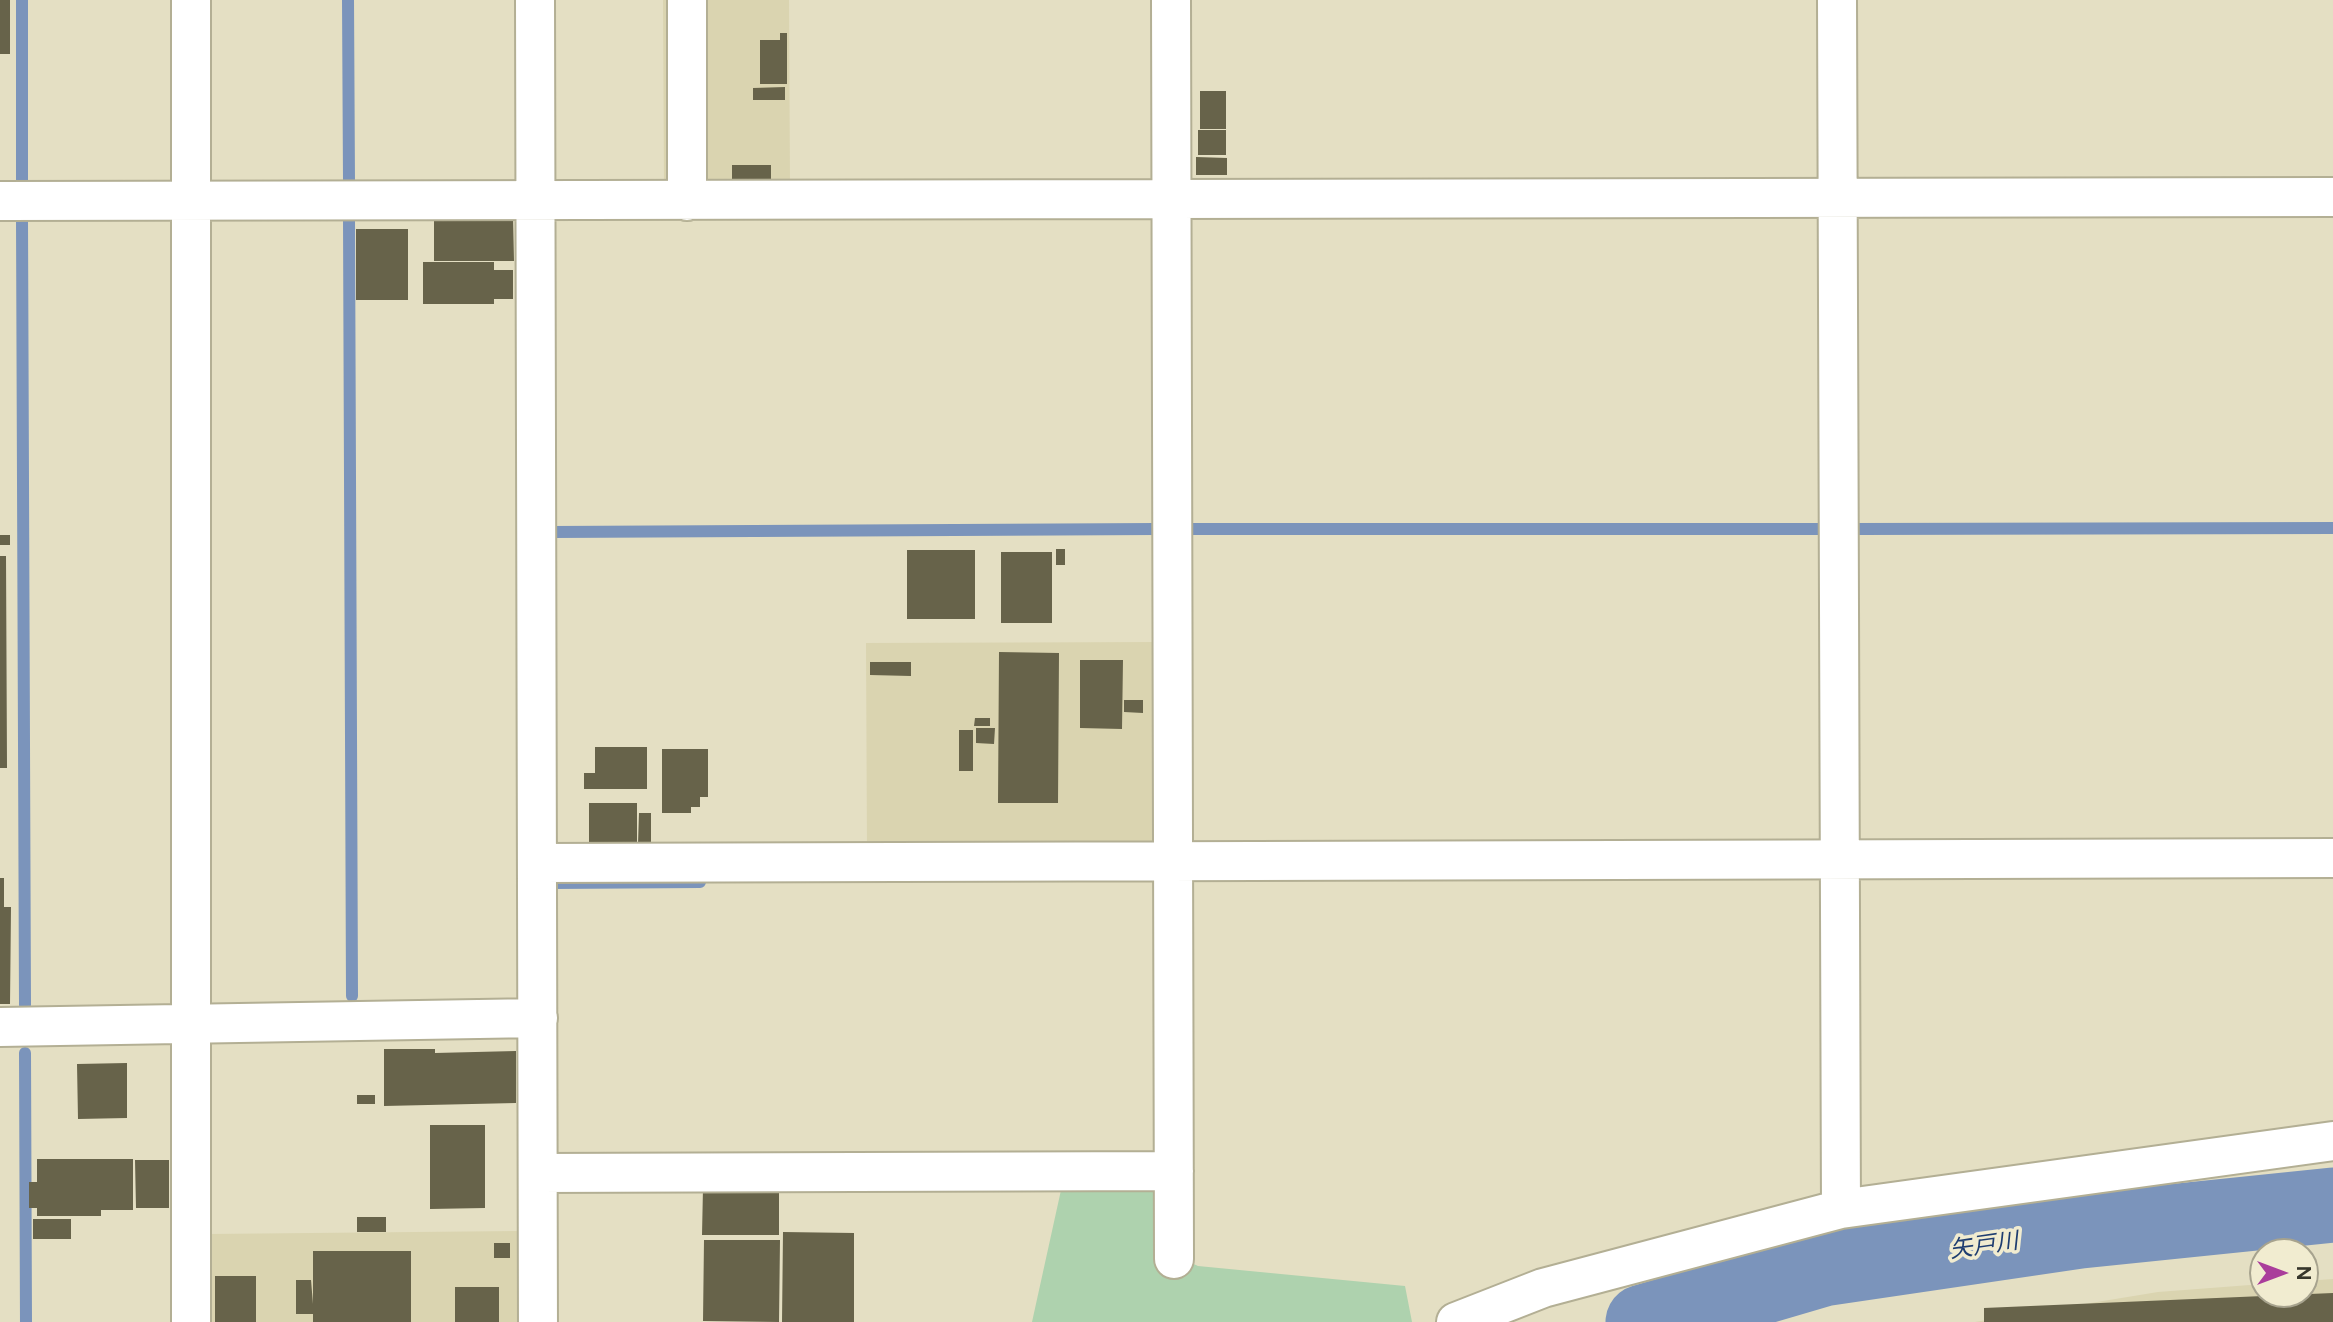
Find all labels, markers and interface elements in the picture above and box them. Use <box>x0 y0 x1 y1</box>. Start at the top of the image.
water label: 矢戸川 <box>1948 1228 2020 1264</box>
north arrow <box>2249 1238 2319 1308</box>
text: N <box>2292 1266 2315 1280</box>

